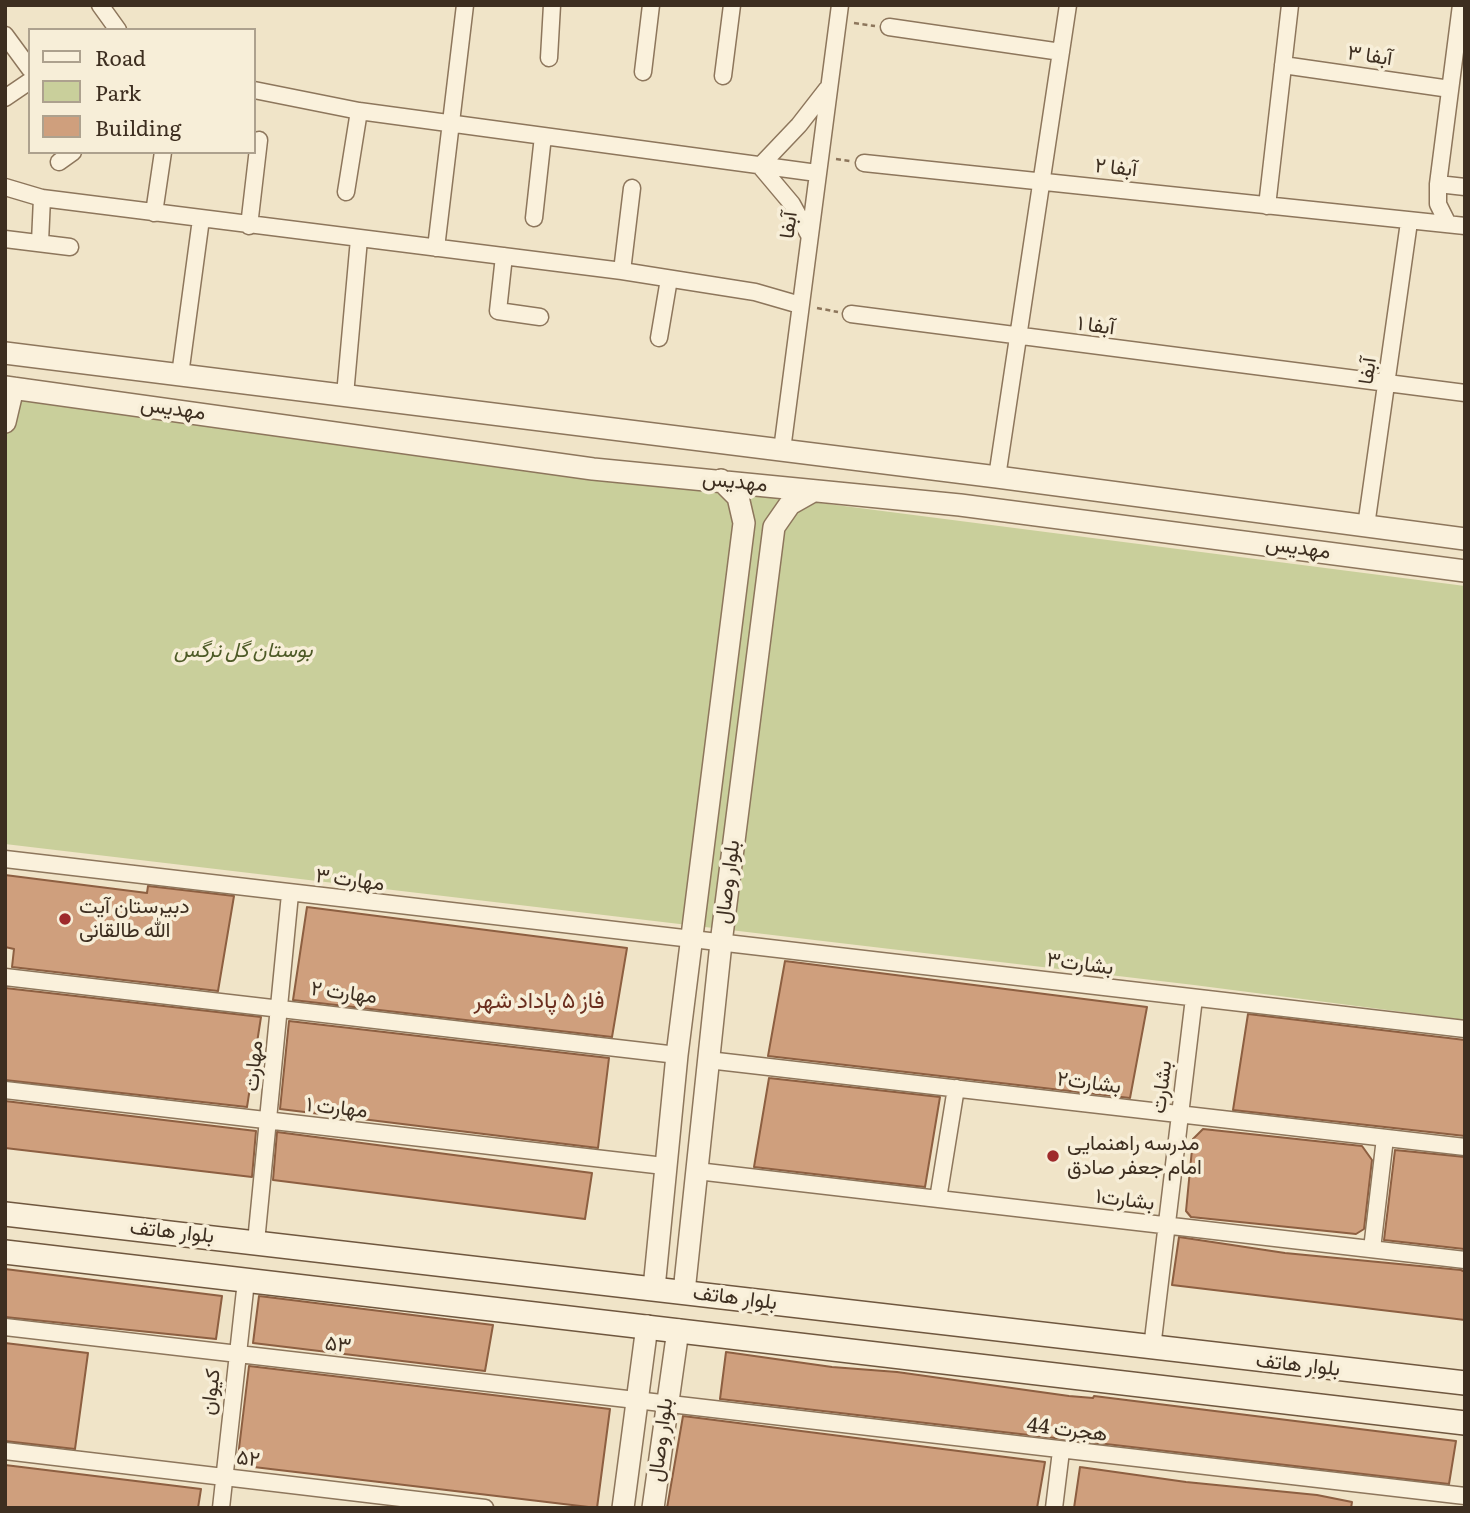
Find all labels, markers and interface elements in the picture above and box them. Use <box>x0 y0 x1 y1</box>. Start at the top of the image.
legend <box>28 28 256 154</box>
street label: آبفا ۳ <box>1346 40 1394 72</box>
text: Road <box>95 41 146 72</box>
text: Park <box>95 76 141 107</box>
text: Building <box>95 111 181 142</box>
street label: آبفا ۲ <box>1094 153 1138 183</box>
street label: آبفا <box>775 210 803 240</box>
street label: آبفا ۱ <box>1076 311 1116 341</box>
street label: آبفا <box>1354 356 1382 386</box>
street label: مهدیس <box>139 392 207 426</box>
street label: مهدیس <box>701 466 769 498</box>
street label: مهدیس <box>1264 531 1332 565</box>
park label: بوستان گل نرگس <box>174 638 312 664</box>
street label: بلوار وصال <box>710 839 746 925</box>
street label: مهارت ۳ <box>314 863 386 897</box>
place label: دبیرستان آیت الله طالقانی <box>79 894 189 944</box>
marker: دبیرستان آیت الله طالقانی <box>57 911 73 927</box>
street label: بشارت۳ <box>1045 947 1115 981</box>
street label: مهارت ۲ <box>310 976 378 1010</box>
district label: فاز ۵ پاداد شهر <box>474 987 604 1015</box>
street label: مهارت <box>239 1039 269 1093</box>
street label: بشارت <box>1146 1059 1178 1115</box>
street label: بشارت۲ <box>1056 1067 1122 1099</box>
street label: مهارت ۱ <box>305 1092 369 1124</box>
place label: مدرسه راهنمایی امام جعفر صادق <box>1067 1131 1202 1181</box>
marker: مدرسه راهنمایی امام جعفر صادق <box>1045 1148 1061 1164</box>
street label: بشارت۱ <box>1094 1184 1156 1216</box>
street label: بلوار هاتف <box>129 1215 215 1249</box>
street label: بلوار هاتف <box>692 1280 778 1316</box>
street label: ۵۳ <box>323 1331 353 1359</box>
street label: بلوار هاتف <box>1255 1348 1341 1382</box>
street label: کیوان <box>196 1367 226 1417</box>
street label: بلوار وصال <box>643 1397 679 1483</box>
street label: هجرت 44 <box>1025 1413 1109 1447</box>
street label: ۵۲ <box>235 1445 261 1473</box>

